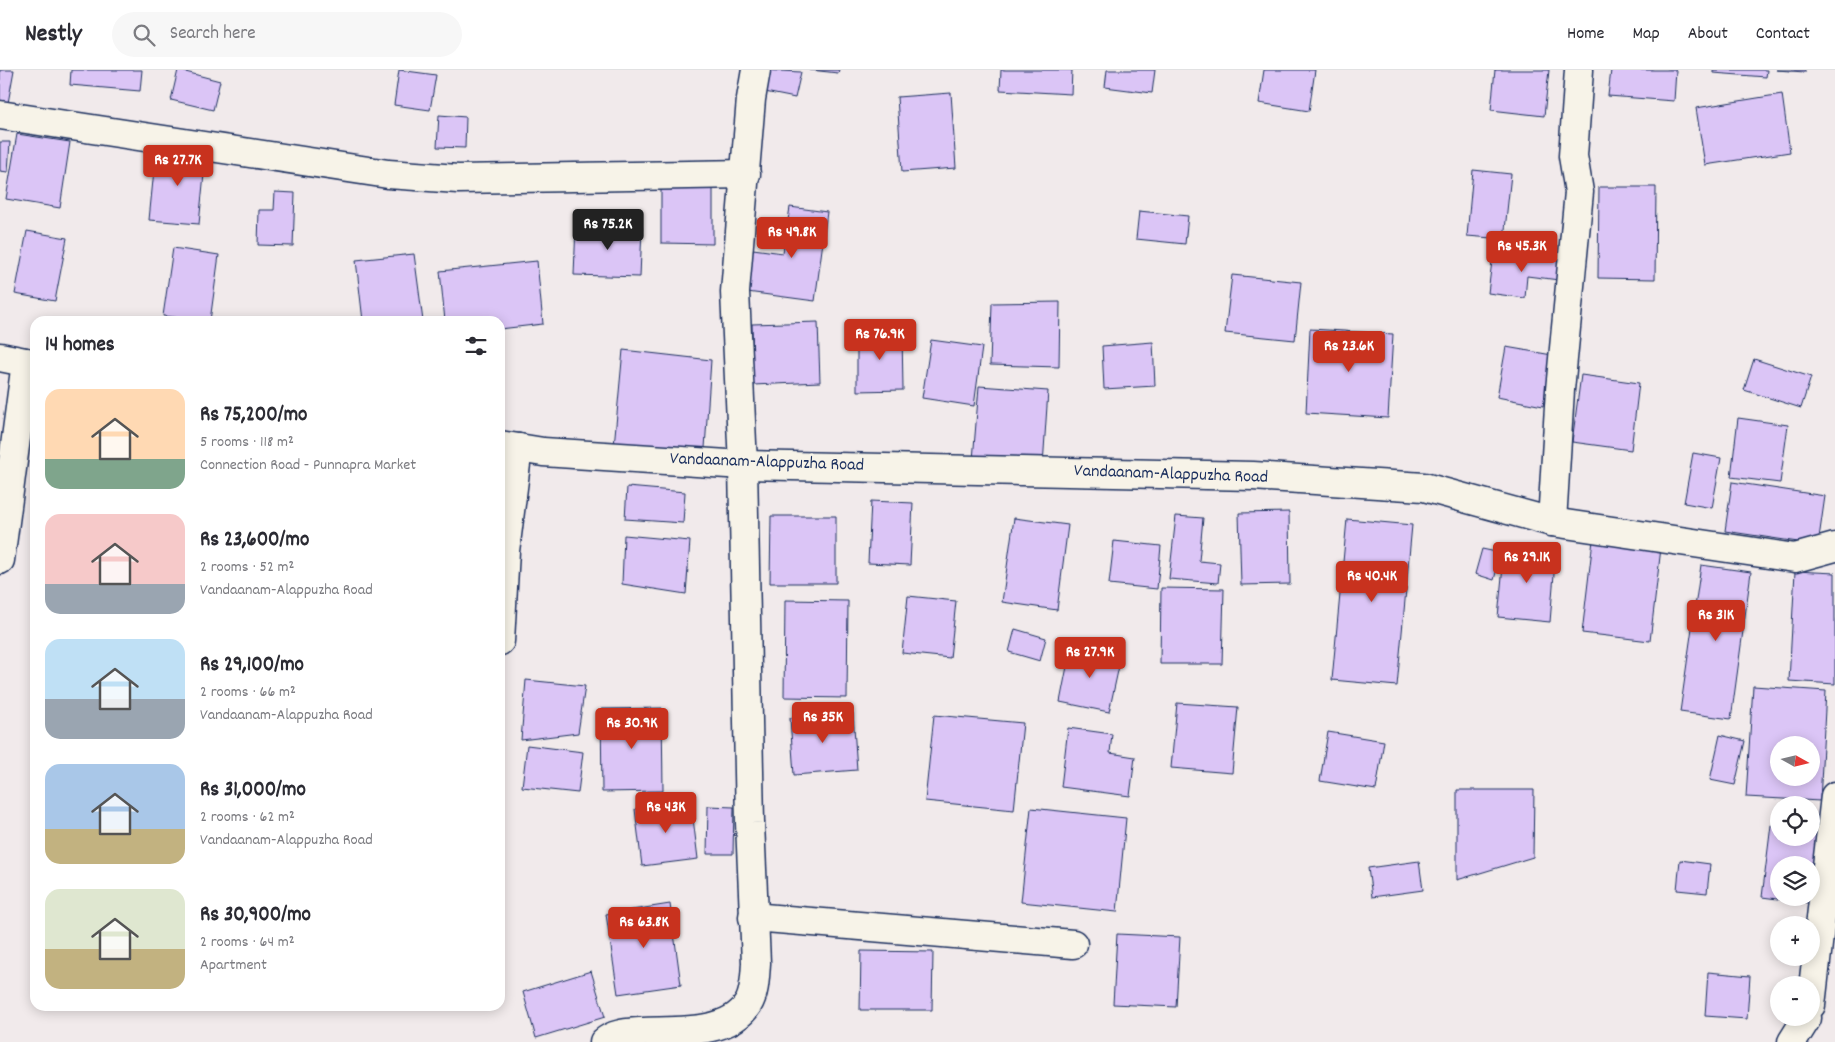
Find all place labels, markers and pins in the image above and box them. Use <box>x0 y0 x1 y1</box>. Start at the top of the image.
pin: Rs 27.7K <box>126 144 230 187</box>
pin: Rs 75.2K <box>556 208 660 251</box>
pin: Rs 49.8K <box>740 216 844 259</box>
pin: Rs 45.3K <box>1470 230 1574 273</box>
pin: Rs 76.9K <box>828 318 932 361</box>
pin: Rs 23.6K <box>1297 330 1401 373</box>
pin: Rs 29.1K <box>1475 542 1579 584</box>
pin: Rs 40.4K <box>1320 560 1424 603</box>
pin: Rs 31K <box>1675 600 1757 642</box>
pin: Rs 27.9K <box>1038 636 1142 679</box>
pin: Rs 35K <box>782 702 864 744</box>
pin: Rs 30.9K <box>580 708 684 750</box>
pin: Rs 43K <box>625 792 707 834</box>
pin: Rs 63.8K <box>592 906 696 949</box>

